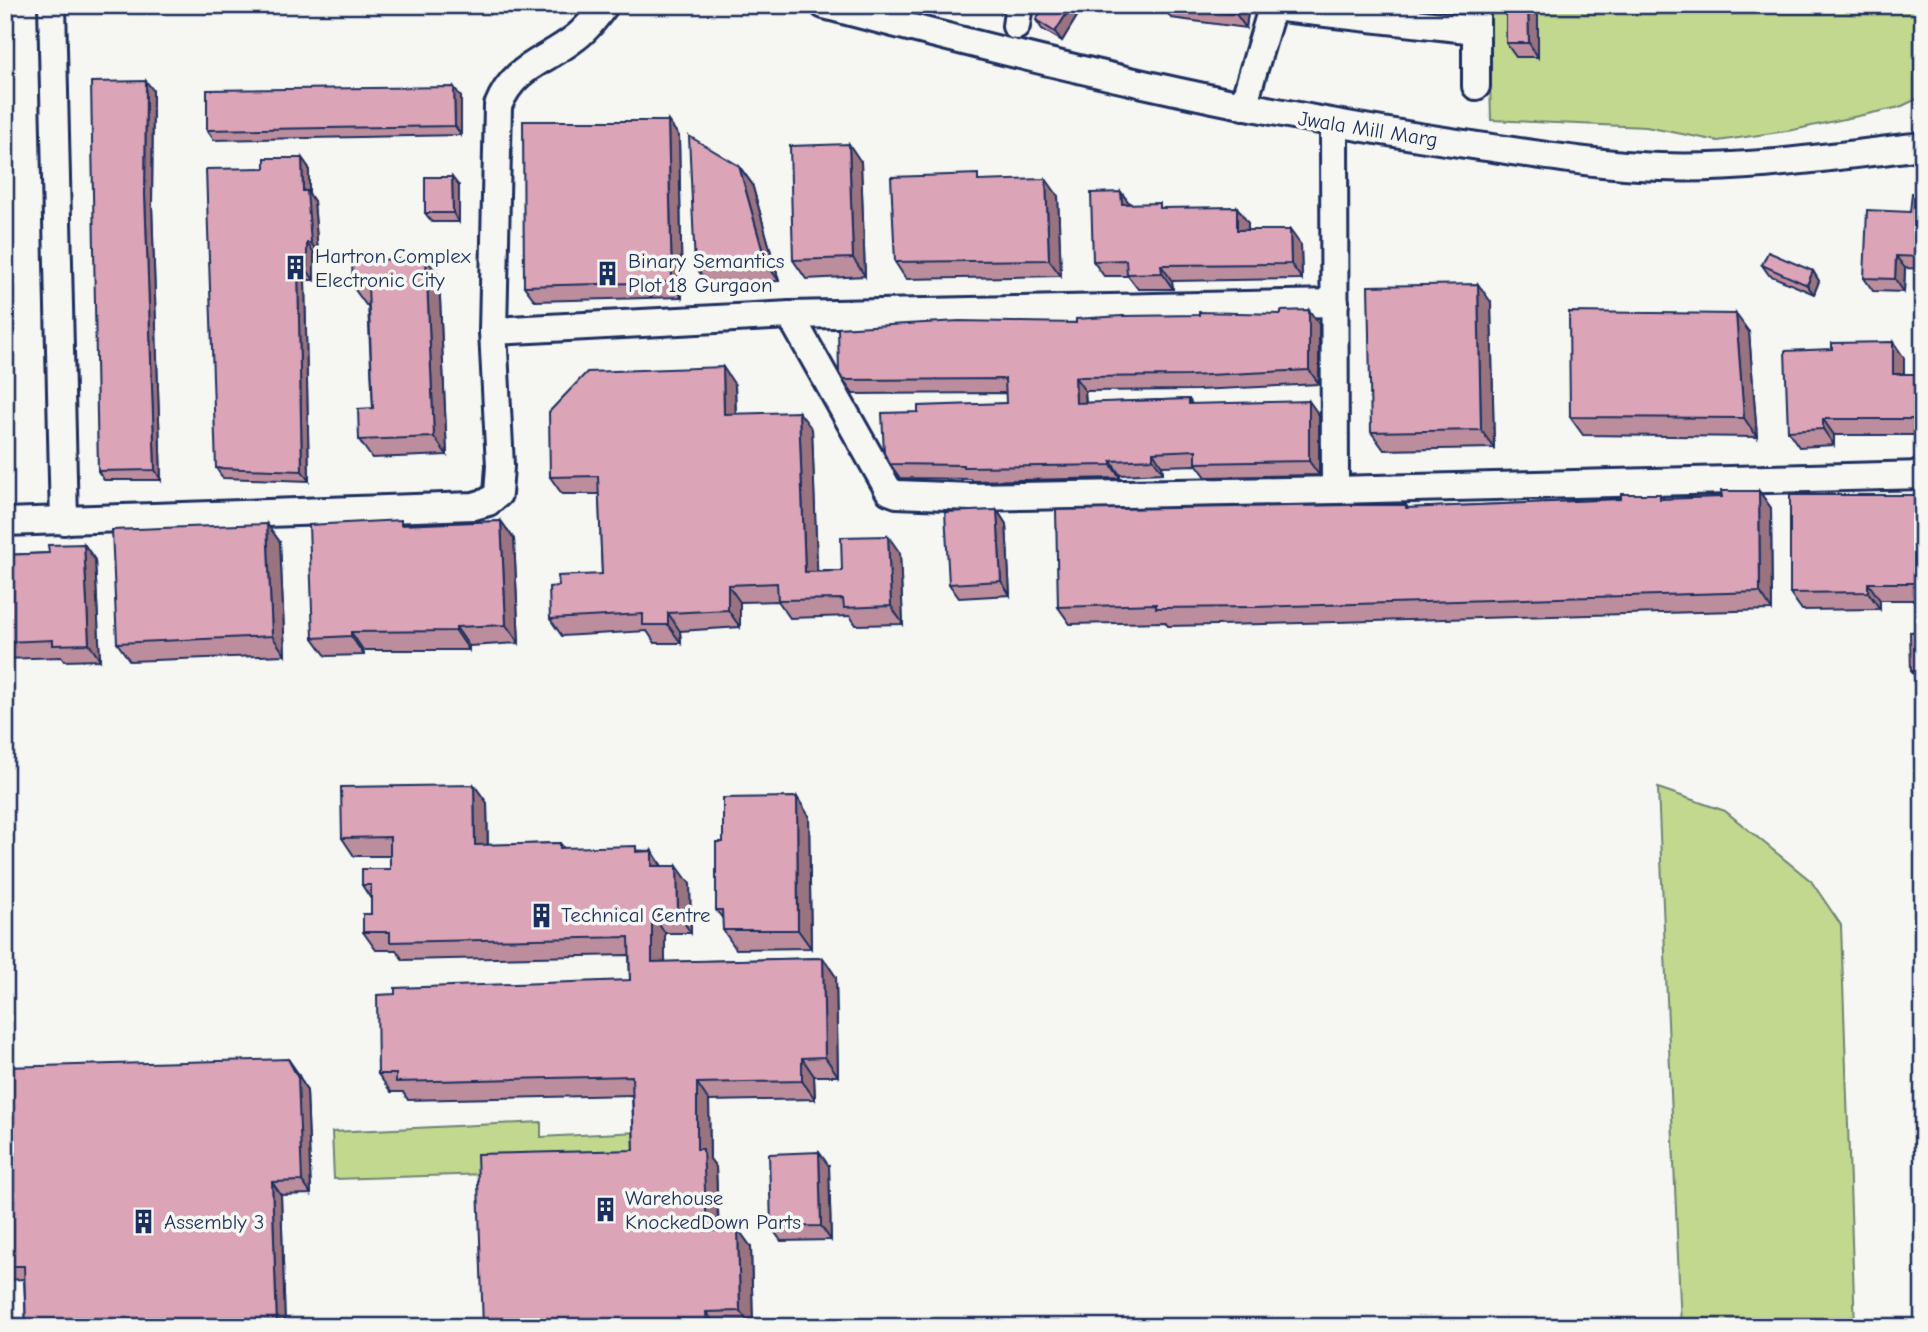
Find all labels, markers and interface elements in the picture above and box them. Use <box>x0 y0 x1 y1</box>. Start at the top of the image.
street label: Jwala Mill Marg <box>1297 106 1439 152</box>
place label: Hartron Complex Electronic City <box>315 244 471 292</box>
place label: Binary Semantics Plot 18 Gurgaon <box>628 249 785 297</box>
building icon: Hartron Complex Electronic City <box>281 254 309 282</box>
building icon: Binary Semantics Plot 18 Gurgaon <box>594 259 622 287</box>
building icon: Technical Centre <box>527 901 555 929</box>
place label: Technical Centre <box>561 903 711 927</box>
place label: Warehouse KnockedDown Parts <box>625 1186 801 1234</box>
building icon: Warehouse KnockedDown Parts <box>591 1196 619 1224</box>
building icon: Assembly 3 <box>130 1208 158 1236</box>
place label: Assembly 3 <box>164 1210 264 1234</box>

